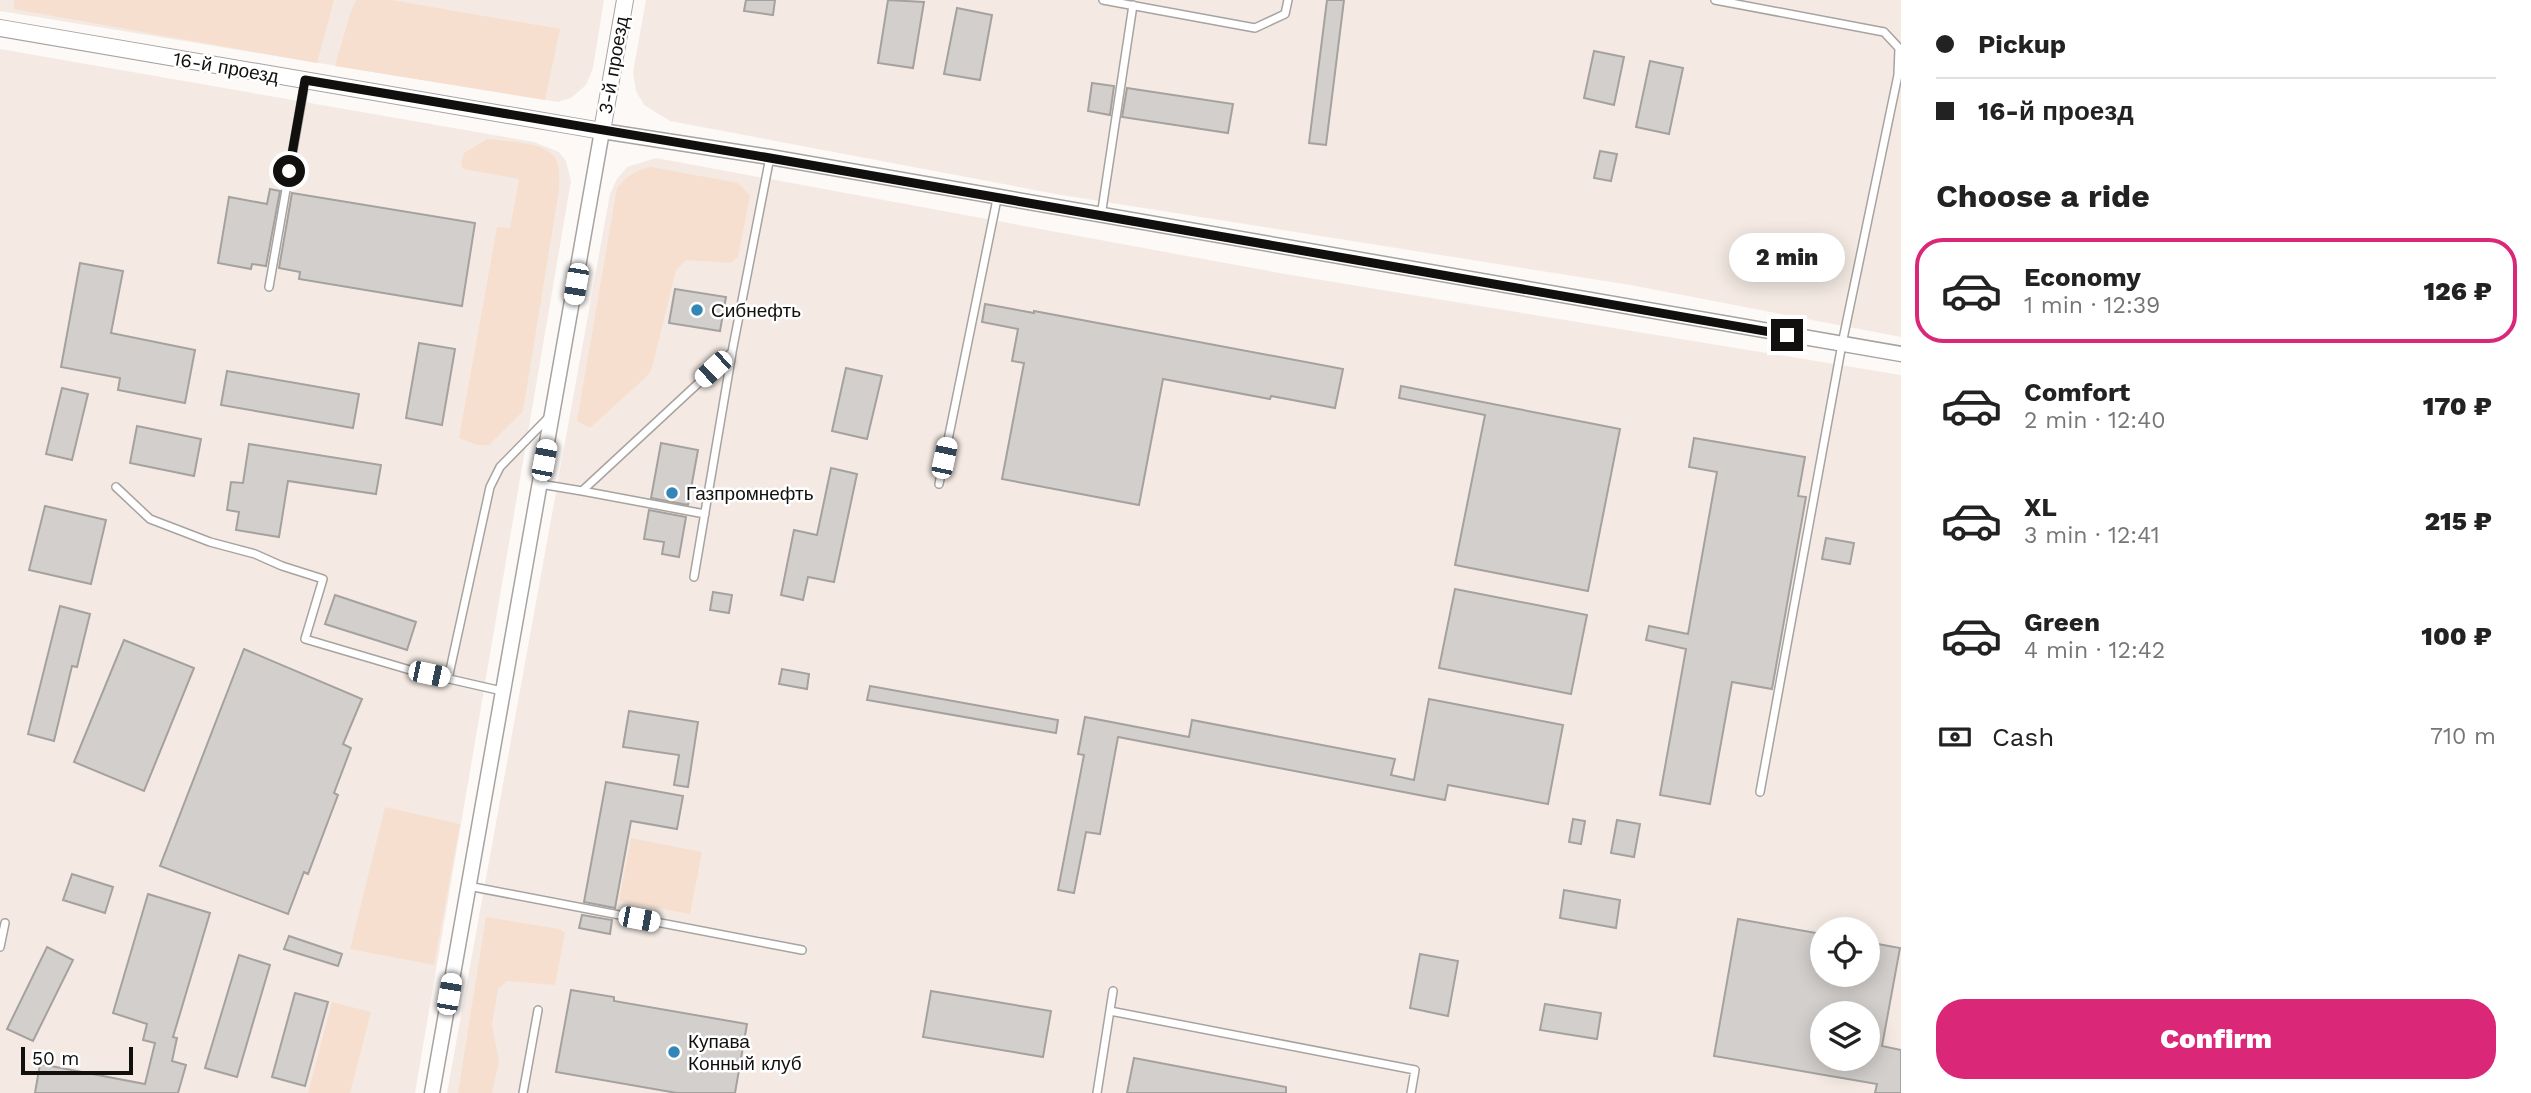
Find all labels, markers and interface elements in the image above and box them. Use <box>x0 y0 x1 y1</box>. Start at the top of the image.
street label: 3-й проезд <box>594 14 633 116</box>
text: Pickup <box>1978 29 2066 59</box>
street label: 16-й проезд <box>171 47 280 88</box>
text: 16-й проезд <box>1978 96 2134 126</box>
route start <box>273 155 305 187</box>
text: Choose a ride <box>1936 177 2150 215</box>
callout: 2 min <box>1729 233 1845 282</box>
text: 2 min <box>1756 244 1818 271</box>
icon: car <box>1940 259 2003 322</box>
car <box>563 261 590 307</box>
text: Economy <box>2024 262 2141 292</box>
text: 126 ₽ <box>2423 276 2492 306</box>
text: 1 min · 12:39 <box>2024 292 2160 319</box>
place label: Сибнефть <box>711 299 801 322</box>
marker: Сибнефть <box>689 302 705 318</box>
route end <box>1771 319 1803 351</box>
car <box>691 347 736 391</box>
icon: car <box>1940 374 2003 437</box>
text: Comfort <box>2024 377 2130 407</box>
text: 170 ₽ <box>2423 391 2492 421</box>
text: 2 min · 12:40 <box>2024 407 2166 434</box>
car <box>930 435 959 481</box>
car <box>530 437 559 483</box>
place label: Газпромнефть <box>686 482 814 505</box>
marker: Газпромнефть <box>664 485 680 501</box>
icon: car <box>1940 489 2003 552</box>
text: XL <box>2024 492 2057 522</box>
text: 215 ₽ <box>2424 506 2492 536</box>
text: 3 min · 12:41 <box>2024 522 2160 549</box>
icon: car <box>1940 604 2003 667</box>
text: Green <box>2024 607 2100 637</box>
text: 100 ₽ <box>2421 621 2492 651</box>
text: 4 min · 12:42 <box>2024 637 2165 664</box>
car <box>407 659 452 689</box>
icon: cash <box>1936 718 1974 756</box>
text: Cash <box>1992 722 2054 752</box>
text: 710 m <box>2430 723 2496 750</box>
car <box>617 905 662 933</box>
map controls <box>1810 917 1880 1071</box>
button: locate <box>1810 917 1880 987</box>
car <box>436 971 463 1017</box>
button: Confirm <box>1936 999 2496 1079</box>
button: layers <box>1810 1001 1880 1071</box>
place label: Купава Конный клуб <box>688 1030 802 1075</box>
scale bar <box>21 1044 133 1076</box>
marker: Купава Конный клуб <box>666 1044 682 1060</box>
text: 50 m <box>32 1047 79 1070</box>

